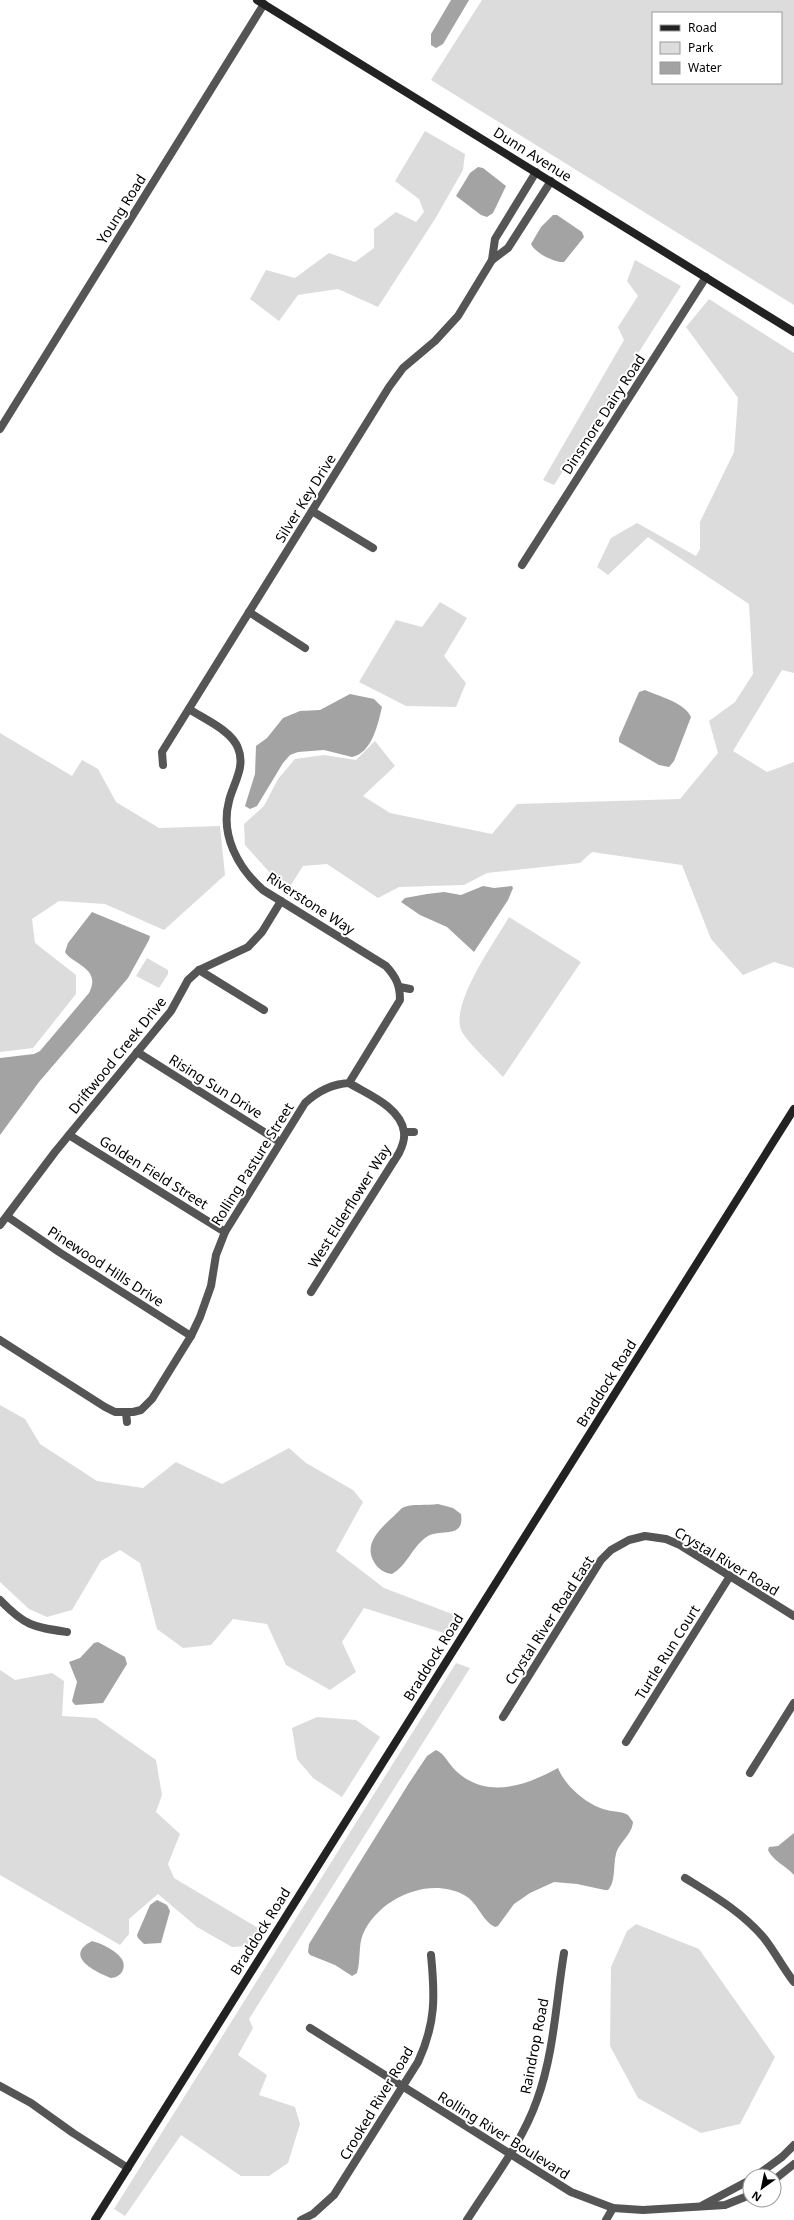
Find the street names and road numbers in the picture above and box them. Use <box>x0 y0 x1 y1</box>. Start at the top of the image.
street label: Dunn Avenue <box>490 122 576 186</box>
street label: Young Road <box>92 171 150 247</box>
street label: Dinsmore Dairy Road <box>557 350 649 478</box>
street label: Silver Key Drive <box>270 450 340 546</box>
street label: Riverstone Way <box>263 867 359 939</box>
street label: Driftwood Creek Drive <box>64 992 170 1118</box>
street label: Rising Sun Drive <box>166 1050 266 1122</box>
street label: Rolling Pasture Street <box>206 1099 298 1229</box>
street label: Golden Field Street <box>96 1131 212 1213</box>
street label: West Elderflower Way <box>303 1140 395 1271</box>
street label: Pinewood Hills Drive <box>44 1221 168 1311</box>
street label: Braddock Road <box>572 1336 640 1430</box>
street label: Crystal River Road <box>671 1522 783 1600</box>
street label: Crystal River Road East <box>500 1552 598 1688</box>
street label: Turtle Run Court <box>630 1601 704 1703</box>
street label: Braddock Road <box>399 1610 467 1704</box>
street label: Braddock Road <box>226 1884 294 1978</box>
street label: Raindrop Road <box>515 1996 553 2096</box>
street label: Crooked River Road <box>335 2043 417 2163</box>
street label: Rolling River Boulevard <box>434 2087 574 2183</box>

